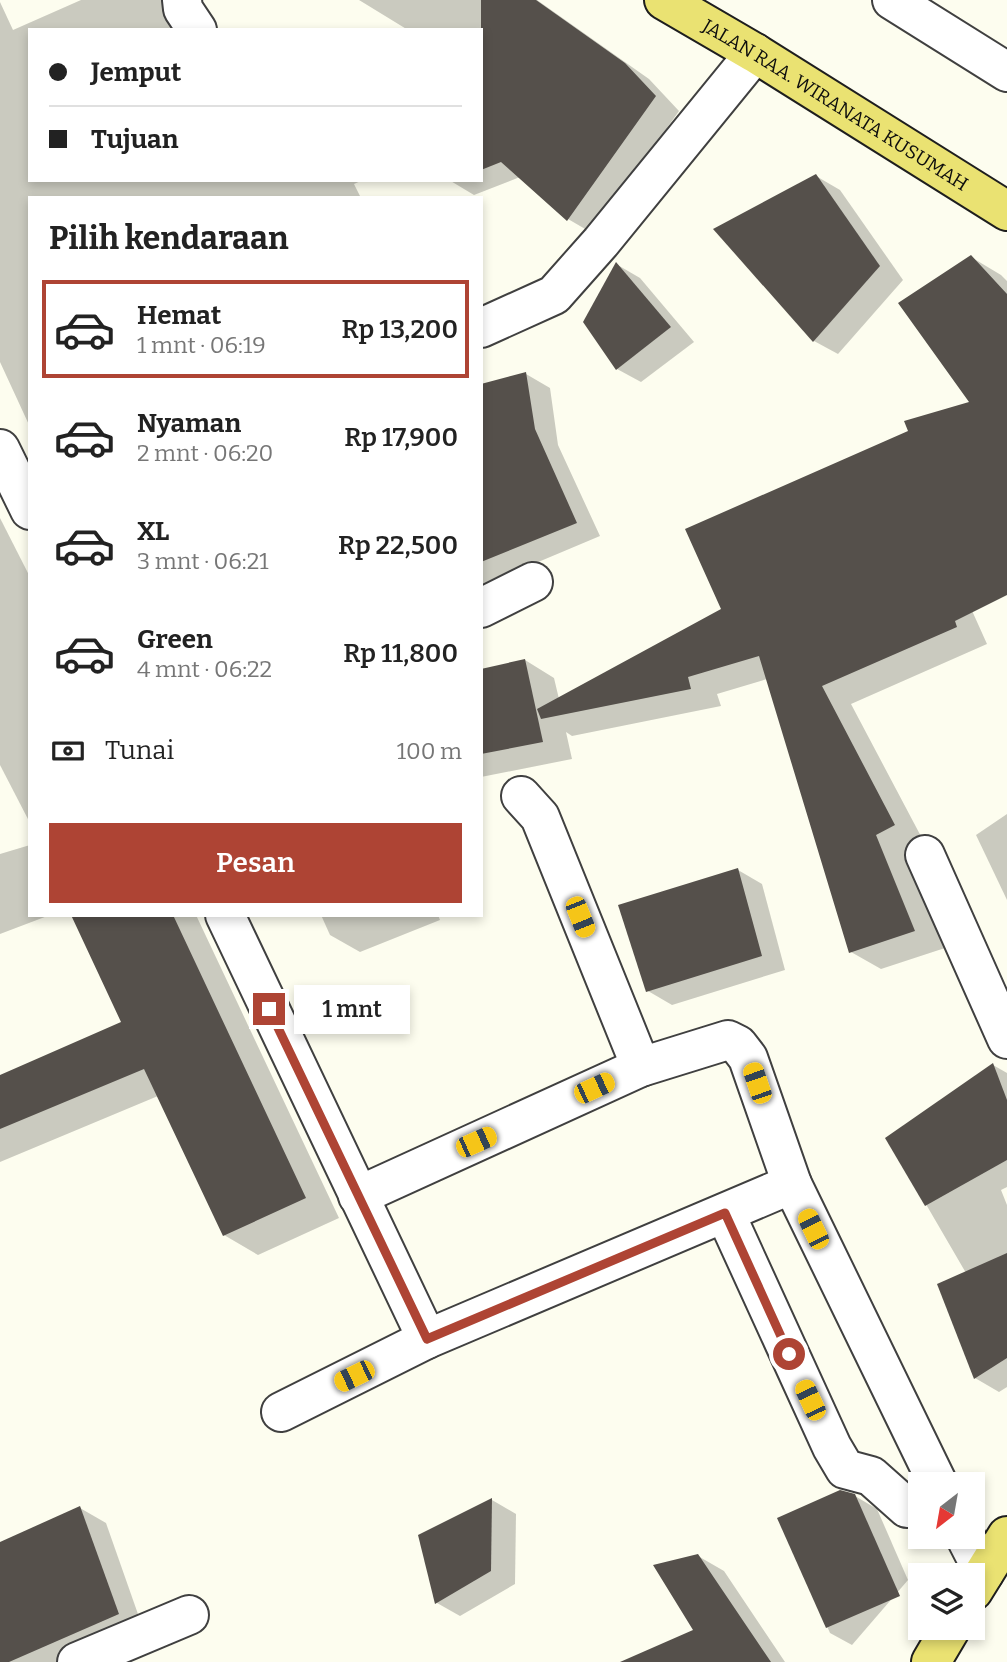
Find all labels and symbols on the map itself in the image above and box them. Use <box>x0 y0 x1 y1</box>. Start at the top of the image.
street label: JALAN RAA. WIRANATA KUSUMAH <box>698 13 973 195</box>
car <box>563 894 598 940</box>
callout: 1 mnt <box>294 984 409 1034</box>
route end <box>253 993 285 1025</box>
car <box>741 1060 774 1106</box>
car <box>571 1070 618 1106</box>
car <box>453 1124 500 1160</box>
car <box>795 1206 832 1252</box>
route start <box>773 1338 805 1370</box>
car <box>331 1357 378 1395</box>
car <box>792 1377 829 1423</box>
north arrow <box>908 1472 985 1549</box>

